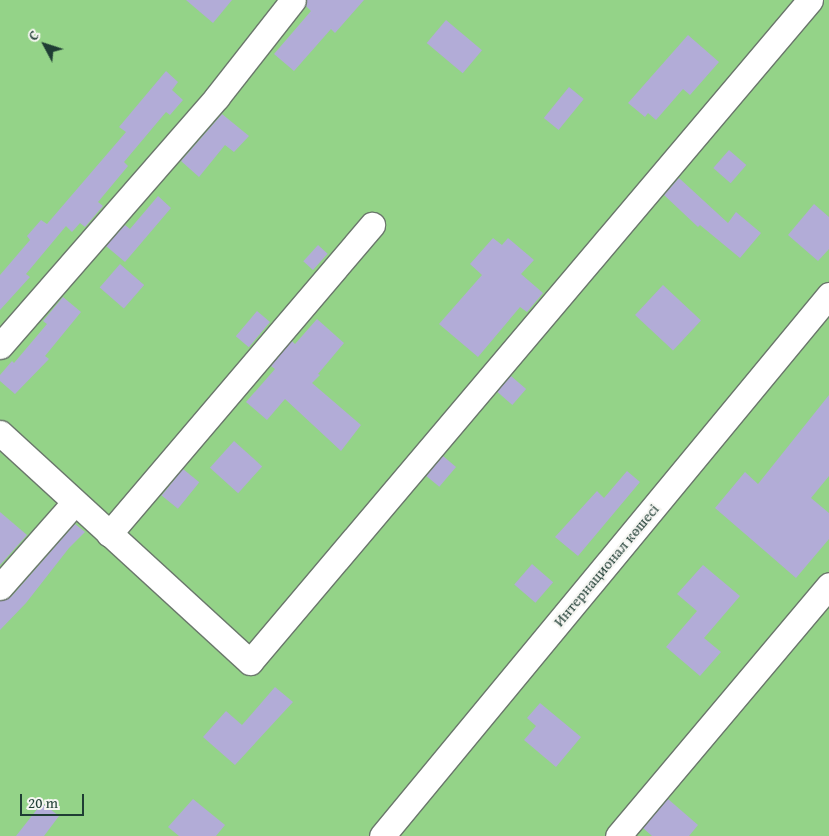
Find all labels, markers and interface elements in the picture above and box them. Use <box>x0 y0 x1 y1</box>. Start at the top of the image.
north arrow <box>20 20 70 70</box>
text: С <box>23 26 44 45</box>
street label: Интернационал көшесі <box>550 500 662 630</box>
scale bar <box>22 784 86 816</box>
text: 20 m <box>28 792 58 813</box>

